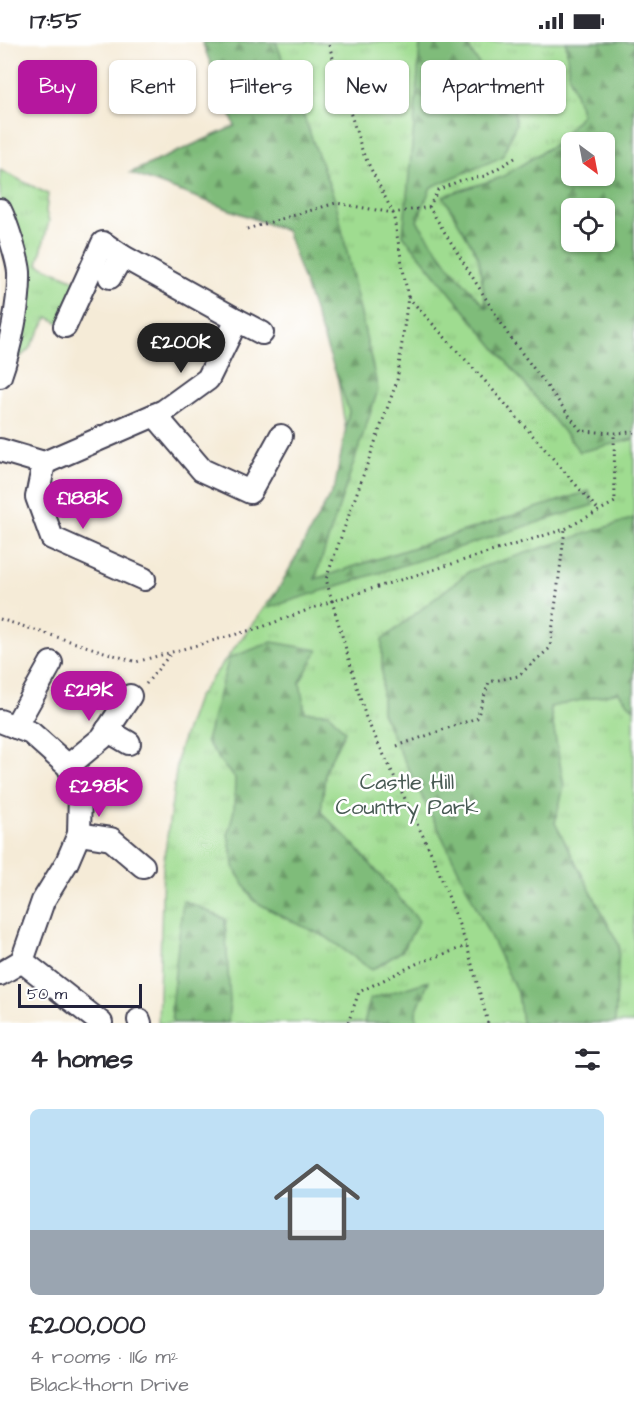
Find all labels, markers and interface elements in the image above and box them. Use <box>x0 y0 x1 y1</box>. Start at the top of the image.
text: 17:55 <box>30 6 81 37</box>
chip: Buy <box>18 60 97 114</box>
chip: Rent <box>109 60 196 114</box>
chip: Filters <box>208 60 313 114</box>
chip: New <box>325 60 409 114</box>
chip: Apartment <box>421 60 566 114</box>
north arrow <box>561 132 615 186</box>
map controls <box>561 132 615 252</box>
button: locate <box>561 198 615 252</box>
pin: £200K <box>139 323 223 374</box>
text: £200K <box>151 328 211 356</box>
pin: £188K <box>41 479 125 530</box>
text: £188K <box>57 484 109 512</box>
pin: £219K <box>47 671 131 722</box>
text: £219K <box>65 676 113 704</box>
pin: £298K <box>57 767 141 818</box>
park label: Castle Hill Country Park <box>336 767 479 824</box>
text: £298K <box>70 772 128 800</box>
scale bar <box>18 981 142 1008</box>
text: 50 m <box>27 983 67 1005</box>
text: 4 homes <box>30 1041 133 1077</box>
icon: filters <box>571 1043 604 1076</box>
icon: home <box>263 1148 371 1256</box>
text: £200,000 <box>30 1307 146 1343</box>
text: 4 rooms · 116 m² <box>30 1343 178 1371</box>
text: Blackthorn Drive <box>30 1371 189 1399</box>

